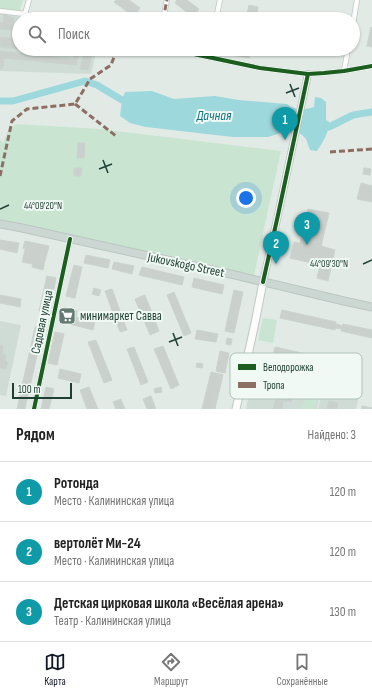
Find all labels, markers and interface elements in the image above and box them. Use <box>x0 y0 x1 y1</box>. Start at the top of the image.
search box <box>12 12 360 56</box>
icon: search <box>26 23 48 45</box>
text: Поиск <box>58 25 90 44</box>
water label: Дачная <box>196 107 232 124</box>
pin: 1 <box>272 107 298 140</box>
your location <box>236 188 256 208</box>
text: 44°09'20"N <box>24 200 62 212</box>
pin: 3 <box>294 212 320 245</box>
pin: 2 <box>263 231 289 264</box>
street label: Jukovskogo Street <box>145 249 226 281</box>
text: 44°09'30"N <box>310 258 348 270</box>
street label: Садовая улица <box>27 289 57 355</box>
supermarket icon: минимаркет Савва <box>57 306 77 326</box>
place label: минимаркет Савва <box>80 308 162 324</box>
legend <box>230 353 362 399</box>
text: Велодорожка <box>263 361 314 374</box>
text: Тропа <box>263 379 285 392</box>
scale bar <box>12 381 72 400</box>
text: 100 m <box>18 383 40 396</box>
text: Рядом <box>16 425 55 445</box>
text: Найдено: 3 <box>308 427 356 443</box>
text: Ротонда <box>54 474 99 493</box>
text: 1 <box>26 484 32 500</box>
text: 120 m <box>330 484 356 500</box>
text: Место · Калининская улица <box>54 493 174 509</box>
text: вертолёт Ми-24 <box>54 534 141 553</box>
text: 2 <box>26 544 32 560</box>
text: 120 m <box>330 544 356 560</box>
text: Место · Калининская улица <box>54 553 174 569</box>
text: Детская цирковая школа «Весёлая арена» <box>54 594 284 613</box>
text: 3 <box>26 604 32 620</box>
text: 130 m <box>330 604 356 620</box>
text: Театр · Калининская улица <box>54 613 171 629</box>
tab: Карта <box>44 651 66 688</box>
tab: Маршрут <box>154 651 189 688</box>
tab: Сохранённые <box>277 651 328 688</box>

